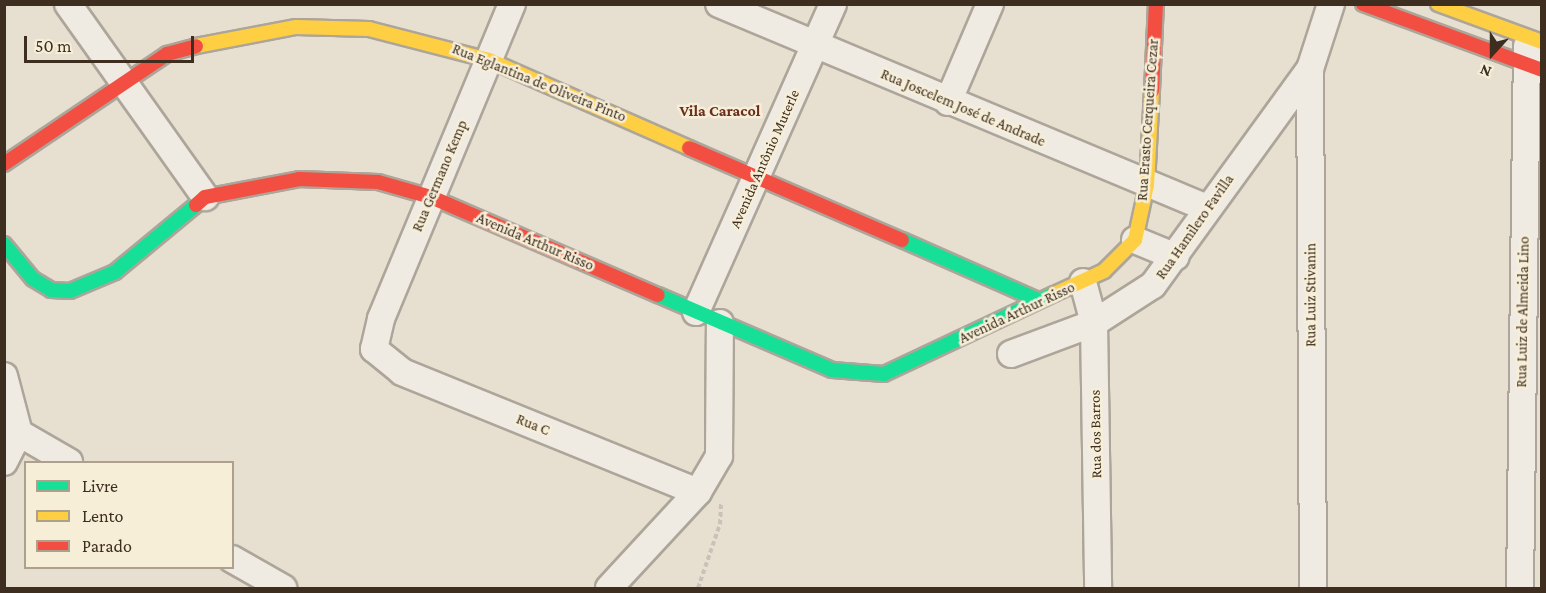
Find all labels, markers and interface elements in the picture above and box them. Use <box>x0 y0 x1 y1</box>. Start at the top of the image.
scale bar <box>27 24 196 62</box>
north arrow <box>1462 24 1522 84</box>
text: 50 m <box>35 36 72 56</box>
street label: Rua Erasto Cerqueira Cezar <box>1133 38 1163 202</box>
street label: Rua Eglantina de Oliveira Pinto <box>449 40 629 126</box>
text: N <box>1477 61 1494 81</box>
street label: Rua Joscelem José de Andrade <box>878 65 1048 151</box>
street label: Avenida Antônio Muterle <box>726 87 804 231</box>
district label: Vila Caracol <box>680 101 760 121</box>
street label: Rua Germano Kemp <box>408 117 472 235</box>
street label: Rua Hamilero Favilla <box>1152 171 1238 283</box>
street label: Avenida Arthur Risso <box>474 209 596 275</box>
street label: Rua Luiz de Almeida Lino <box>1513 236 1533 388</box>
street label: Rua Luiz Stivanin <box>1302 243 1320 347</box>
street label: Avenida Arthur Risso <box>956 278 1078 348</box>
street label: Rua dos Barros <box>1086 390 1106 478</box>
street label: Rua C <box>514 410 552 440</box>
legend <box>24 461 234 569</box>
text: Livre <box>82 476 118 496</box>
text: Lento <box>82 506 123 526</box>
text: Parado <box>82 536 132 556</box>

